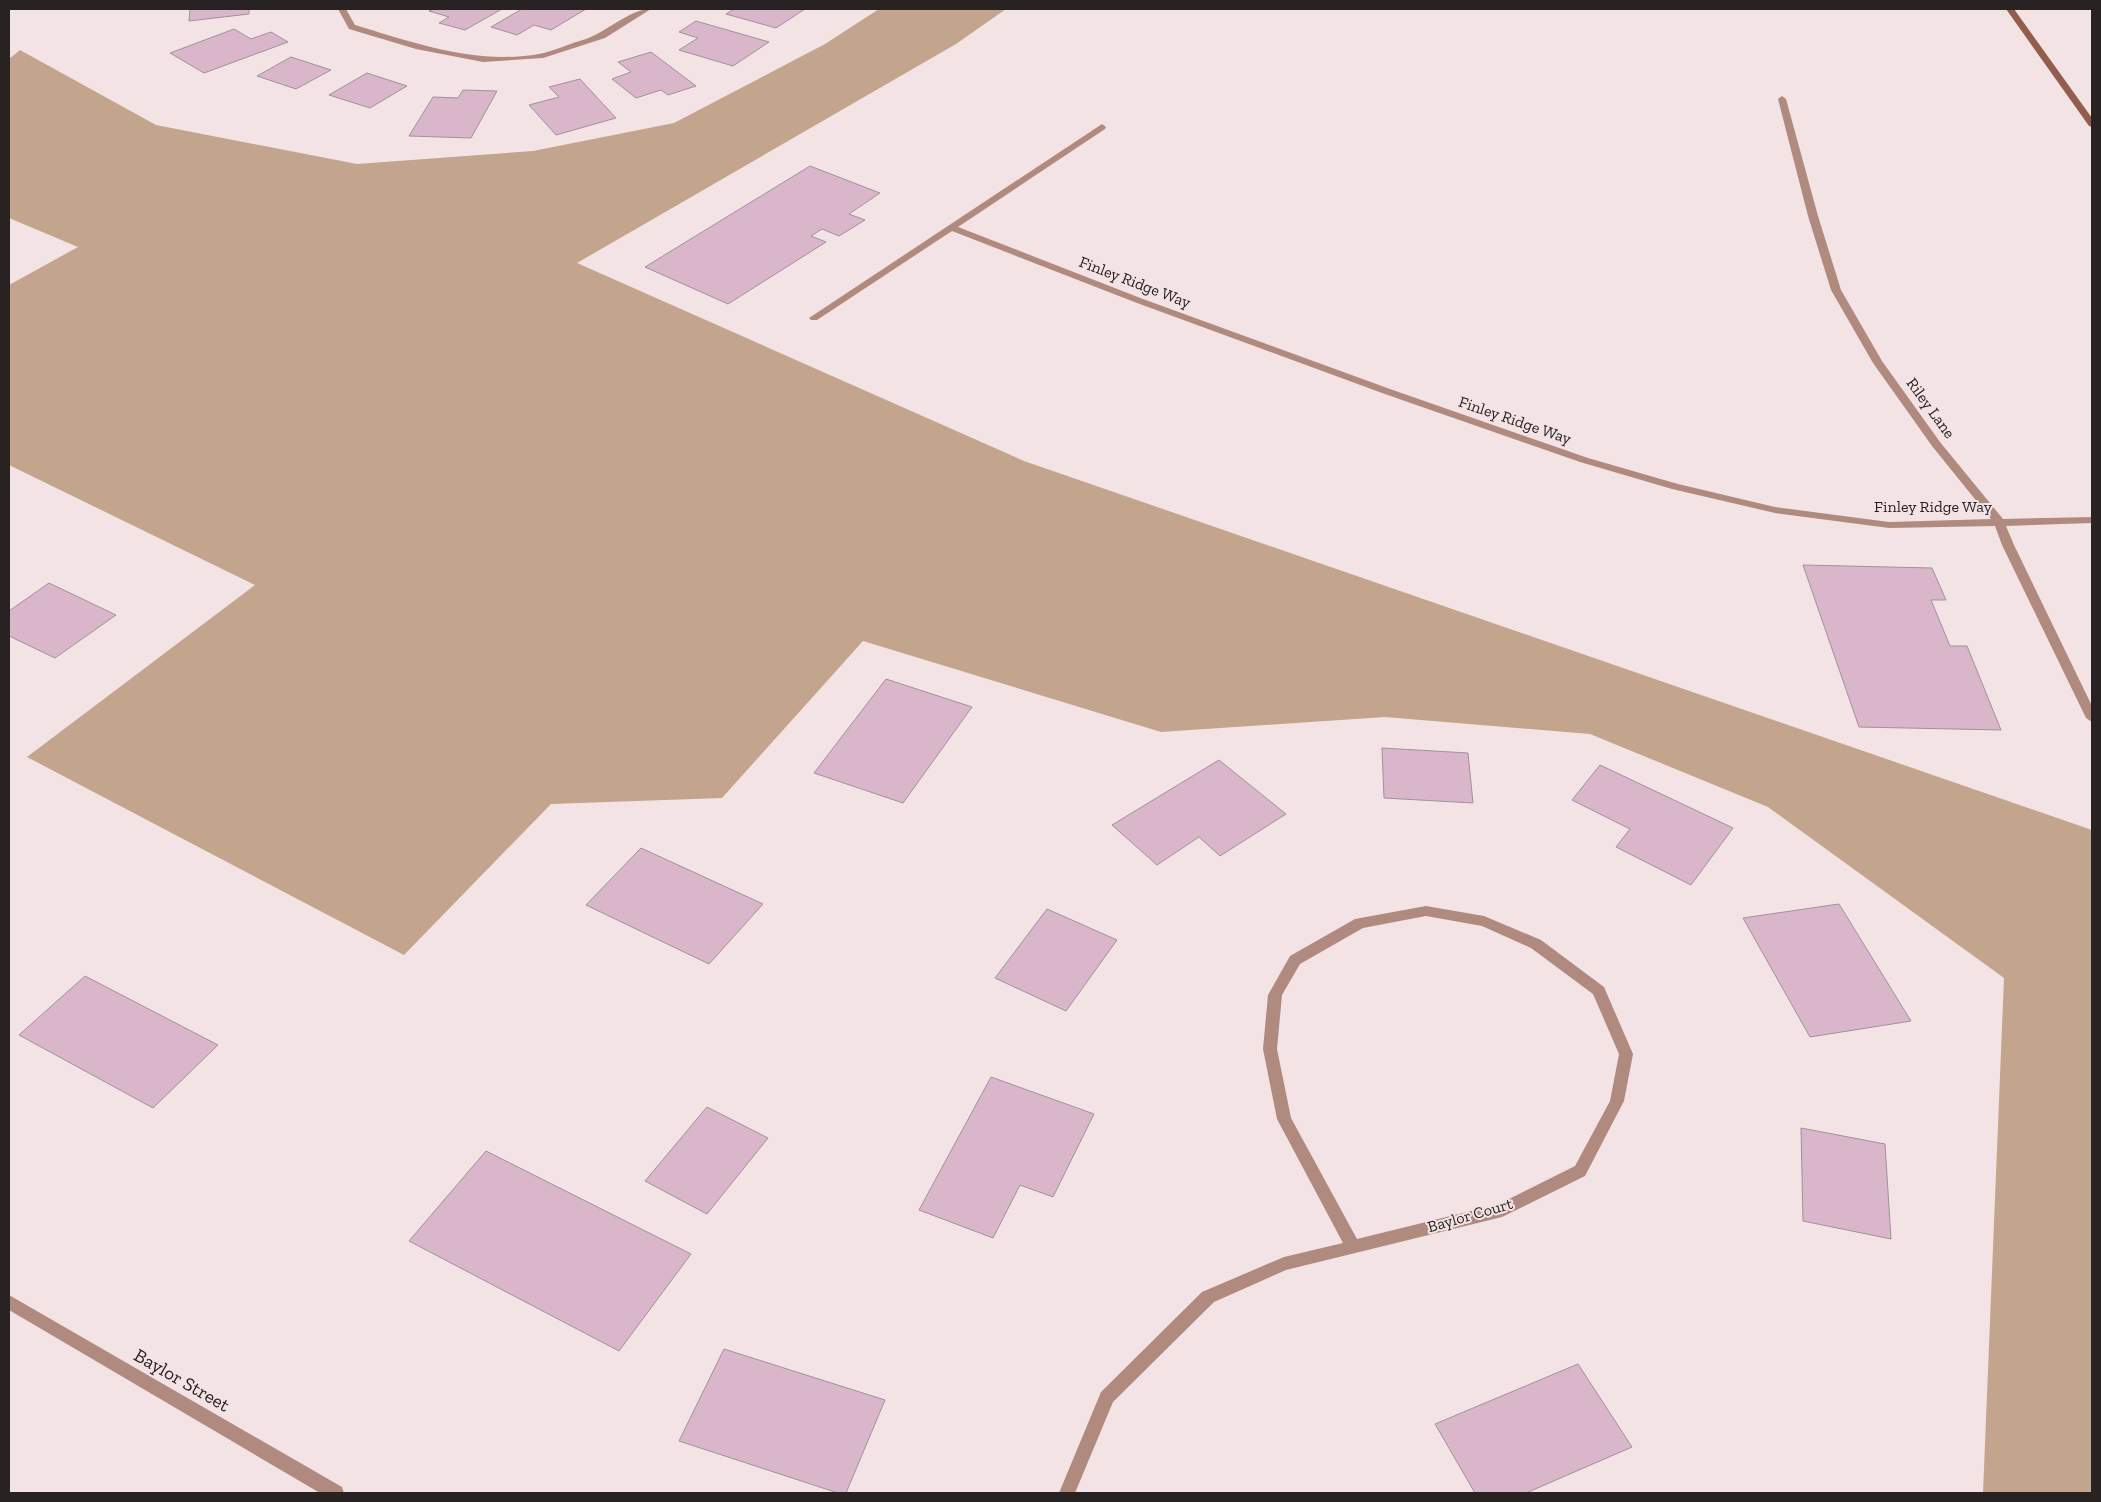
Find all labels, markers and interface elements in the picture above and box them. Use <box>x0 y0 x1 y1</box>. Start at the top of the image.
street label: Finley Ridge Way <box>1077 252 1194 312</box>
street label: Riley Lane <box>1903 374 1959 442</box>
street label: Finley Ridge Way <box>1456 392 1575 448</box>
street label: Finley Ridge Way <box>1874 497 1993 516</box>
street label: Baylor Court <box>1425 1194 1515 1236</box>
street label: Baylor Street <box>130 1343 234 1417</box>

